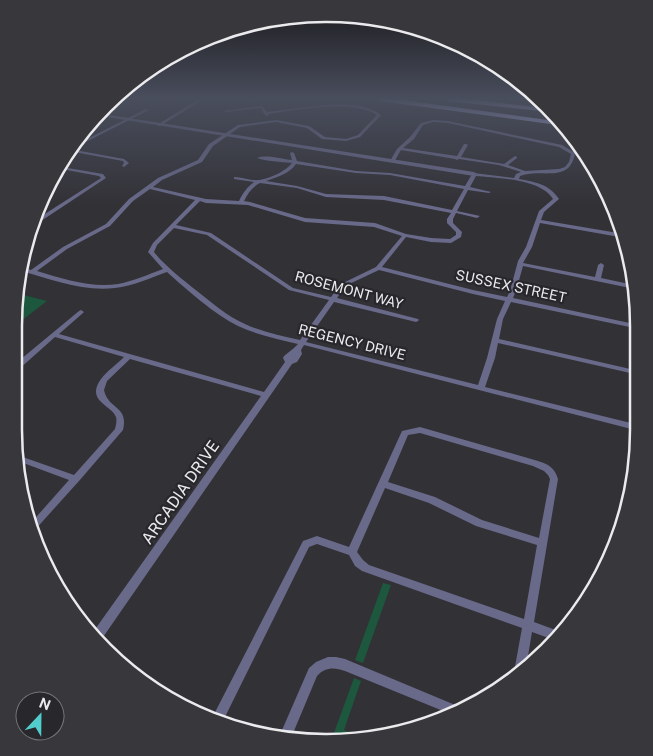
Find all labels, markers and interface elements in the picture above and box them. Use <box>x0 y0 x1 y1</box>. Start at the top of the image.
street label: SUSSEX STREET <box>454 266 568 306</box>
street label: ROSEMONT WAY <box>293 268 405 312</box>
street label: REGENCY DRIVE <box>297 321 407 363</box>
street label: ARCADIA DRIVE <box>138 437 223 548</box>
north arrow <box>15 691 65 741</box>
text: N <box>37 694 53 713</box>

